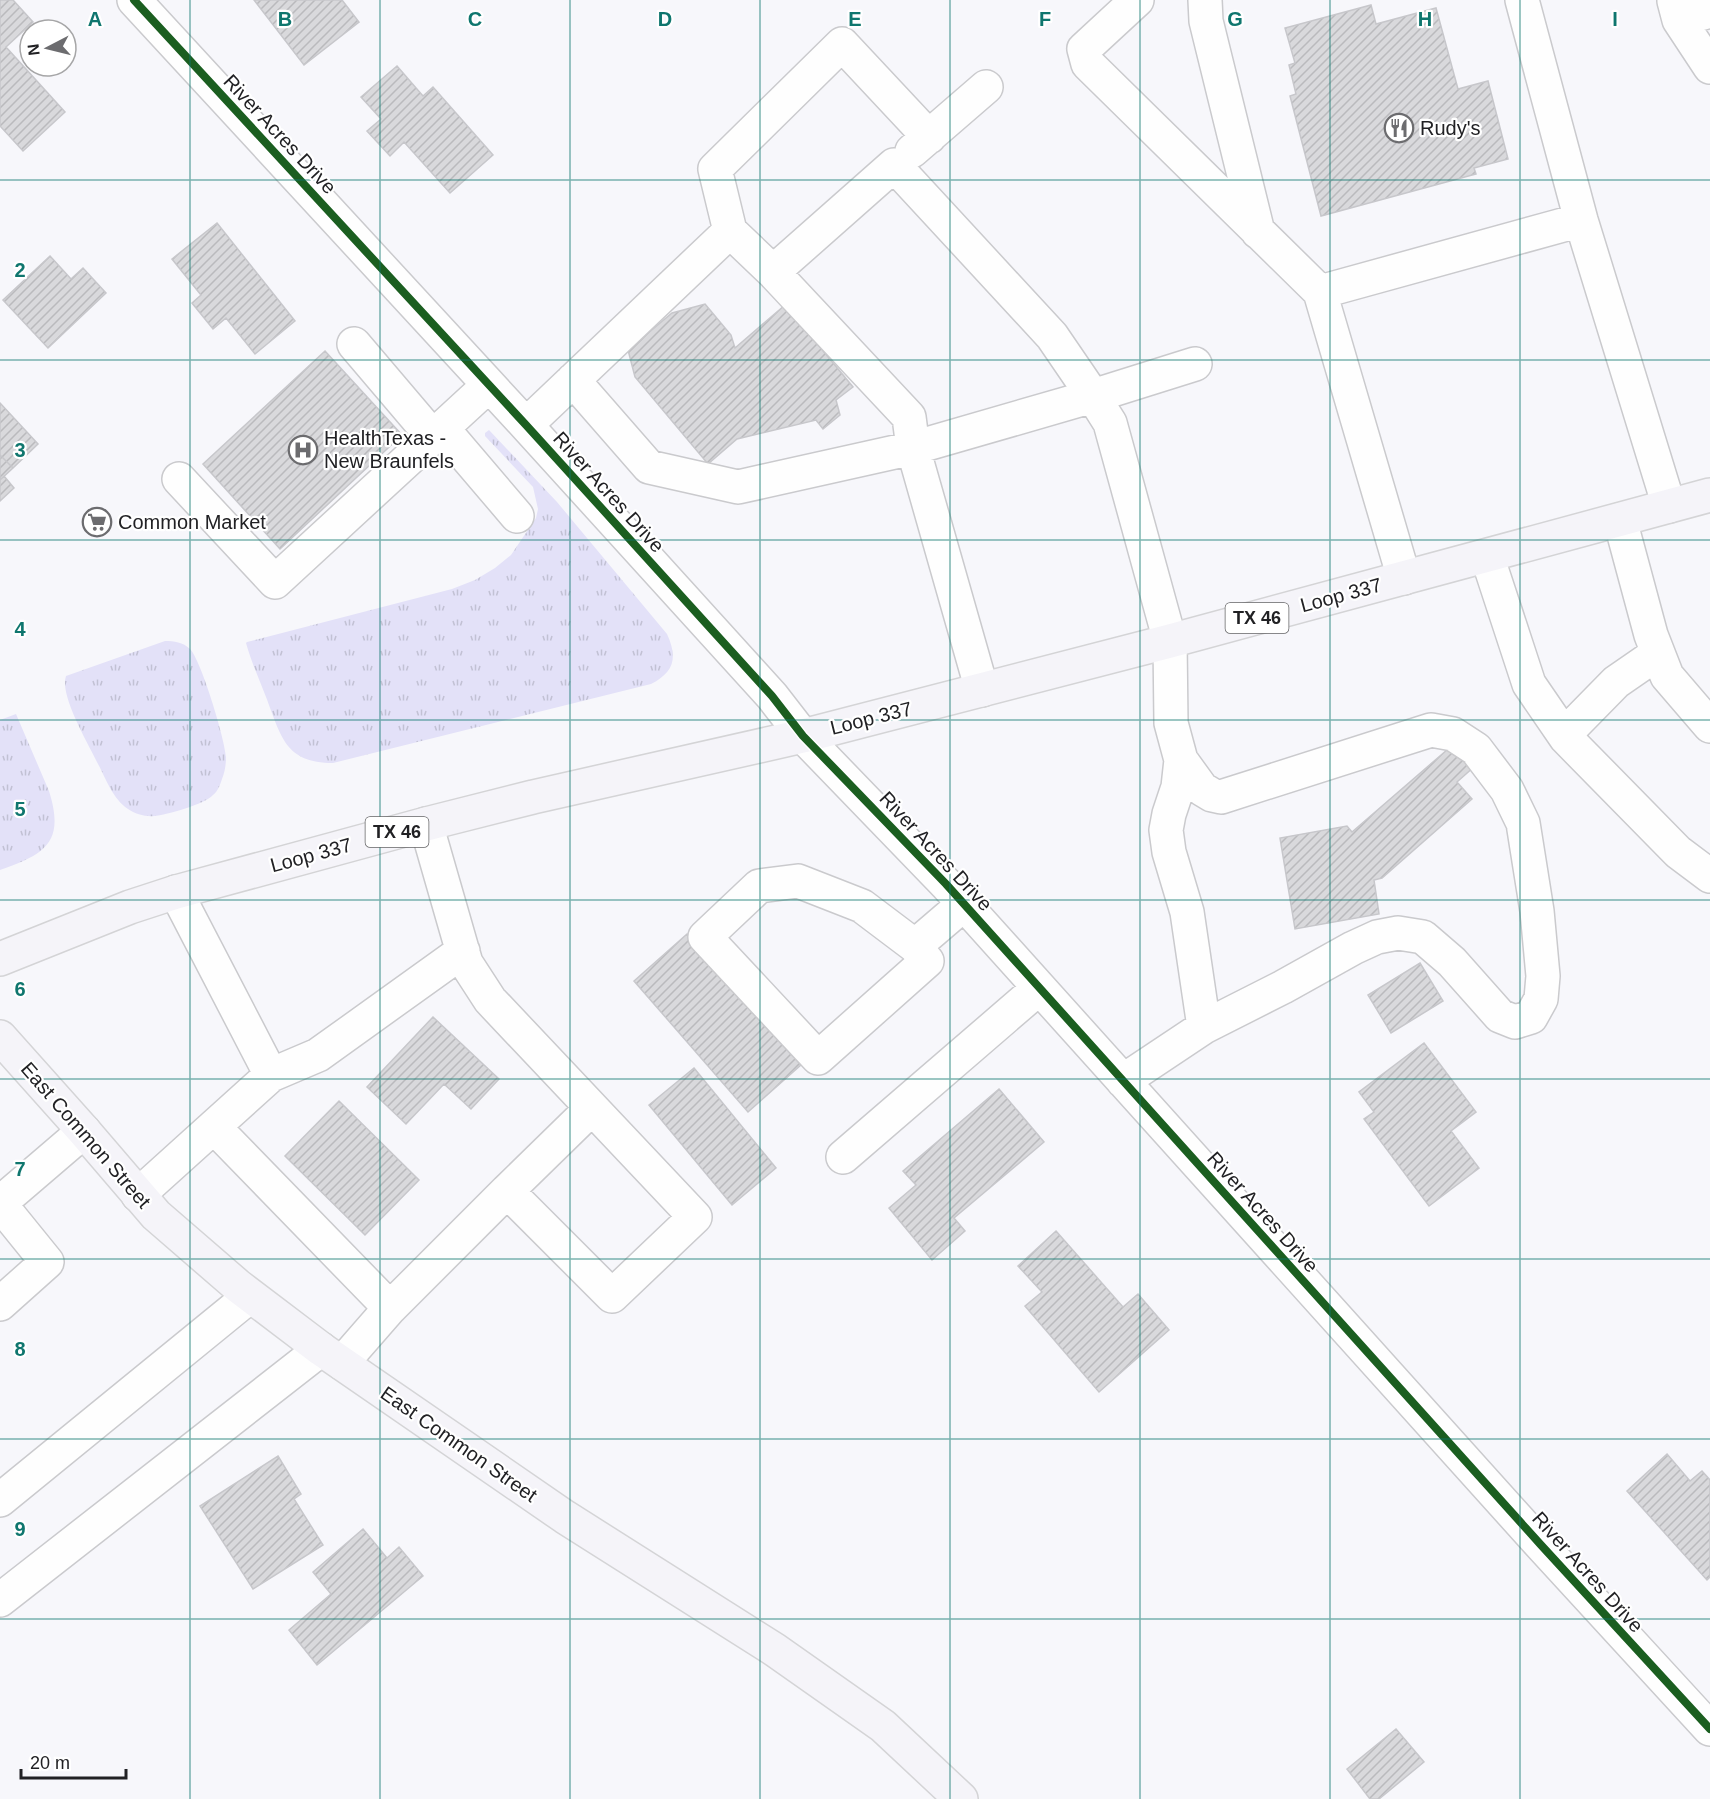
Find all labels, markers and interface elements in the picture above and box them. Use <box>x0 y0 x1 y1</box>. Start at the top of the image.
text: A <box>88 8 102 30</box>
text: B <box>278 8 292 30</box>
text: C <box>468 8 482 30</box>
text: D <box>658 8 672 30</box>
text: E <box>848 8 862 30</box>
text: F <box>1039 8 1051 30</box>
text: G <box>1227 8 1243 30</box>
text: H <box>1418 8 1432 30</box>
text: I <box>1612 8 1618 30</box>
north arrow <box>18 18 78 78</box>
text: N <box>24 43 43 57</box>
street label: River Acres Drive <box>219 70 341 198</box>
restaurant icon: Rudy's <box>1383 112 1415 144</box>
place label: Rudy's <box>1420 117 1481 139</box>
text: 2 <box>14 259 26 281</box>
place label: HealthTexas - New Braunfels <box>324 427 454 472</box>
street label: River Acres Drive <box>549 427 669 557</box>
hospital icon: HealthTexas - New Braunfels <box>287 434 319 466</box>
text: 3 <box>14 439 26 461</box>
supermarket icon: Common Market <box>81 506 113 538</box>
place label: Common Market <box>118 511 266 533</box>
street label: Loop 337 <box>1298 574 1384 616</box>
road number: TX 46 <box>1226 603 1288 633</box>
text: 4 <box>14 618 26 640</box>
street label: Loop 337 <box>828 697 914 739</box>
street label: River Acres Drive <box>875 787 997 915</box>
text: 5 <box>14 798 26 820</box>
road number: TX 46 <box>366 817 428 847</box>
street label: Loop 337 <box>268 834 354 876</box>
text: 6 <box>14 978 26 1000</box>
street label: East Common Street <box>17 1058 155 1213</box>
street label: River Acres Drive <box>1203 1147 1323 1277</box>
text: 7 <box>14 1158 26 1180</box>
text: 8 <box>14 1338 26 1360</box>
street label: East Common Street <box>377 1382 542 1507</box>
street label: River Acres Drive <box>1528 1507 1648 1637</box>
text: 9 <box>14 1518 26 1540</box>
scale bar <box>21 1742 126 1780</box>
text: 20 m <box>30 1753 70 1773</box>

